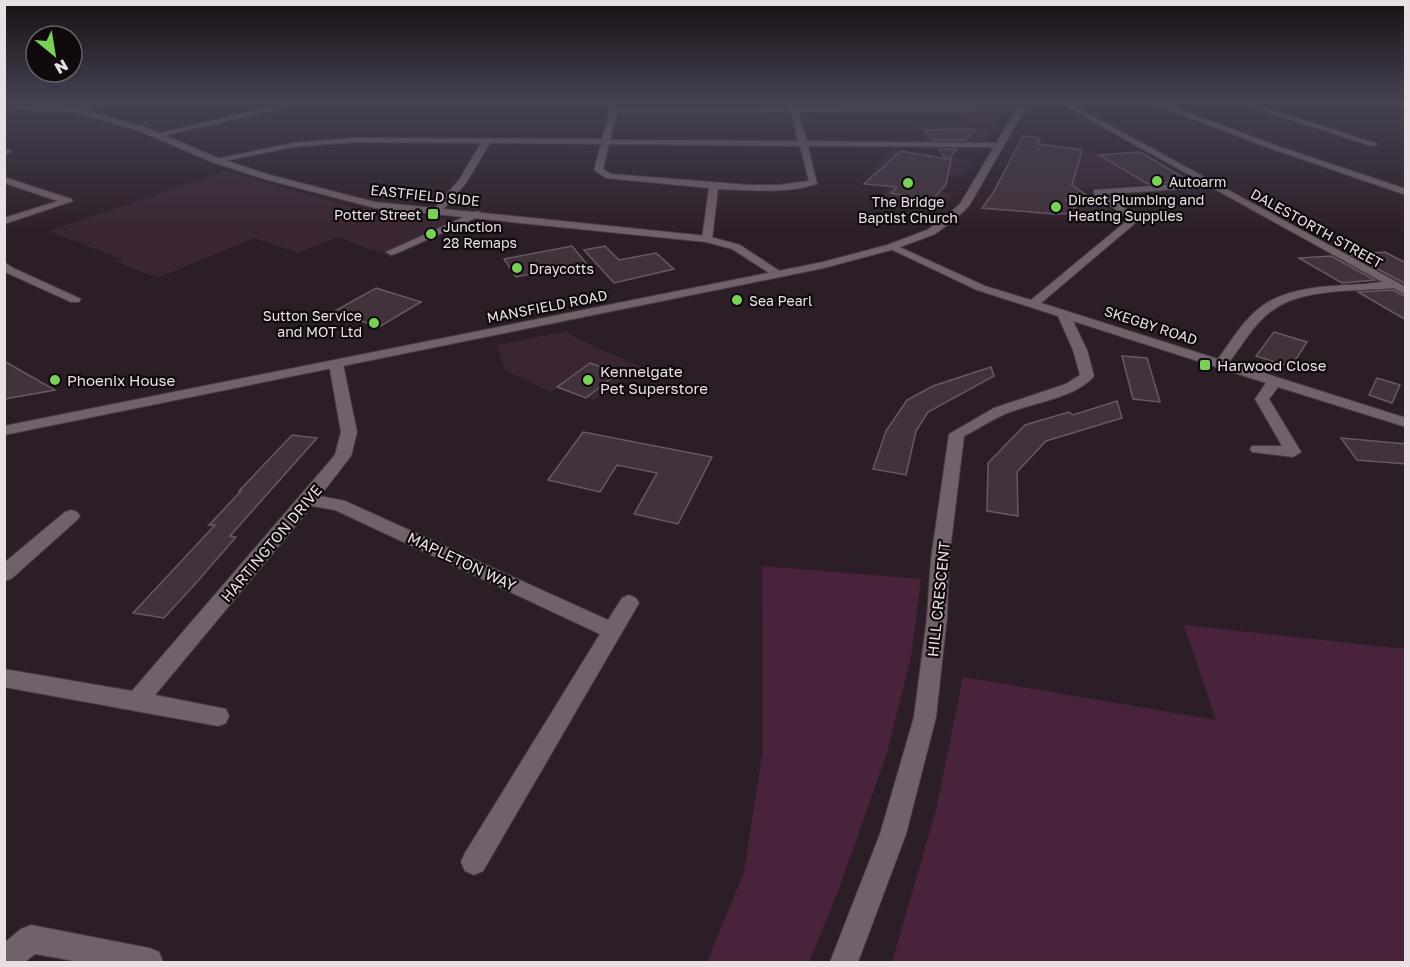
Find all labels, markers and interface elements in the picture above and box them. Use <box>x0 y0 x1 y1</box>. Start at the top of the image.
north arrow <box>24 24 84 84</box>
text: N <box>51 55 72 79</box>
place label: Autoarm <box>1169 173 1226 190</box>
marker: Autoarm <box>1150 174 1164 188</box>
marker: The Bridge Baptist Church <box>901 176 915 190</box>
street label: EASTFIELD SIDE <box>370 181 480 209</box>
street label: DALESTORTH STREET <box>1248 185 1386 271</box>
place label: Direct Plumbing and Heating Supplies <box>1068 191 1204 224</box>
place label: The Bridge Baptist Church <box>858 193 958 226</box>
marker: Direct Plumbing and Heating Supplies <box>1049 200 1063 214</box>
place label: Potter Street <box>334 206 421 223</box>
marker: Potter Street <box>426 207 440 221</box>
place label: Junction 28 Remaps <box>443 218 517 251</box>
marker: Junction 28 Remaps <box>424 227 438 241</box>
place label: Draycotts <box>529 260 594 277</box>
marker: Draycotts <box>510 261 524 275</box>
street label: MANSFIELD ROAD <box>485 286 609 326</box>
place label: Sea Pearl <box>749 292 813 309</box>
marker: Sea Pearl <box>730 293 744 307</box>
street label: SKEGBY ROAD <box>1102 302 1200 348</box>
place label: Sutton Service and MOT Ltd <box>263 307 362 340</box>
marker: Sutton Service and MOT Ltd <box>367 316 381 330</box>
place label: Harwood Close <box>1217 356 1327 374</box>
marker: Harwood Close <box>1198 358 1212 372</box>
place label: Kennelgate Pet Superstore <box>600 362 708 397</box>
place label: Phoenix House <box>67 371 175 389</box>
marker: Phoenix House <box>48 373 62 387</box>
marker: Kennelgate Pet Superstore <box>581 373 595 387</box>
street label: HARTINGTON DRIVE <box>217 481 325 605</box>
street label: MAPLETON WAY <box>405 528 519 594</box>
street label: HILL CRESCENT <box>923 540 953 658</box>

